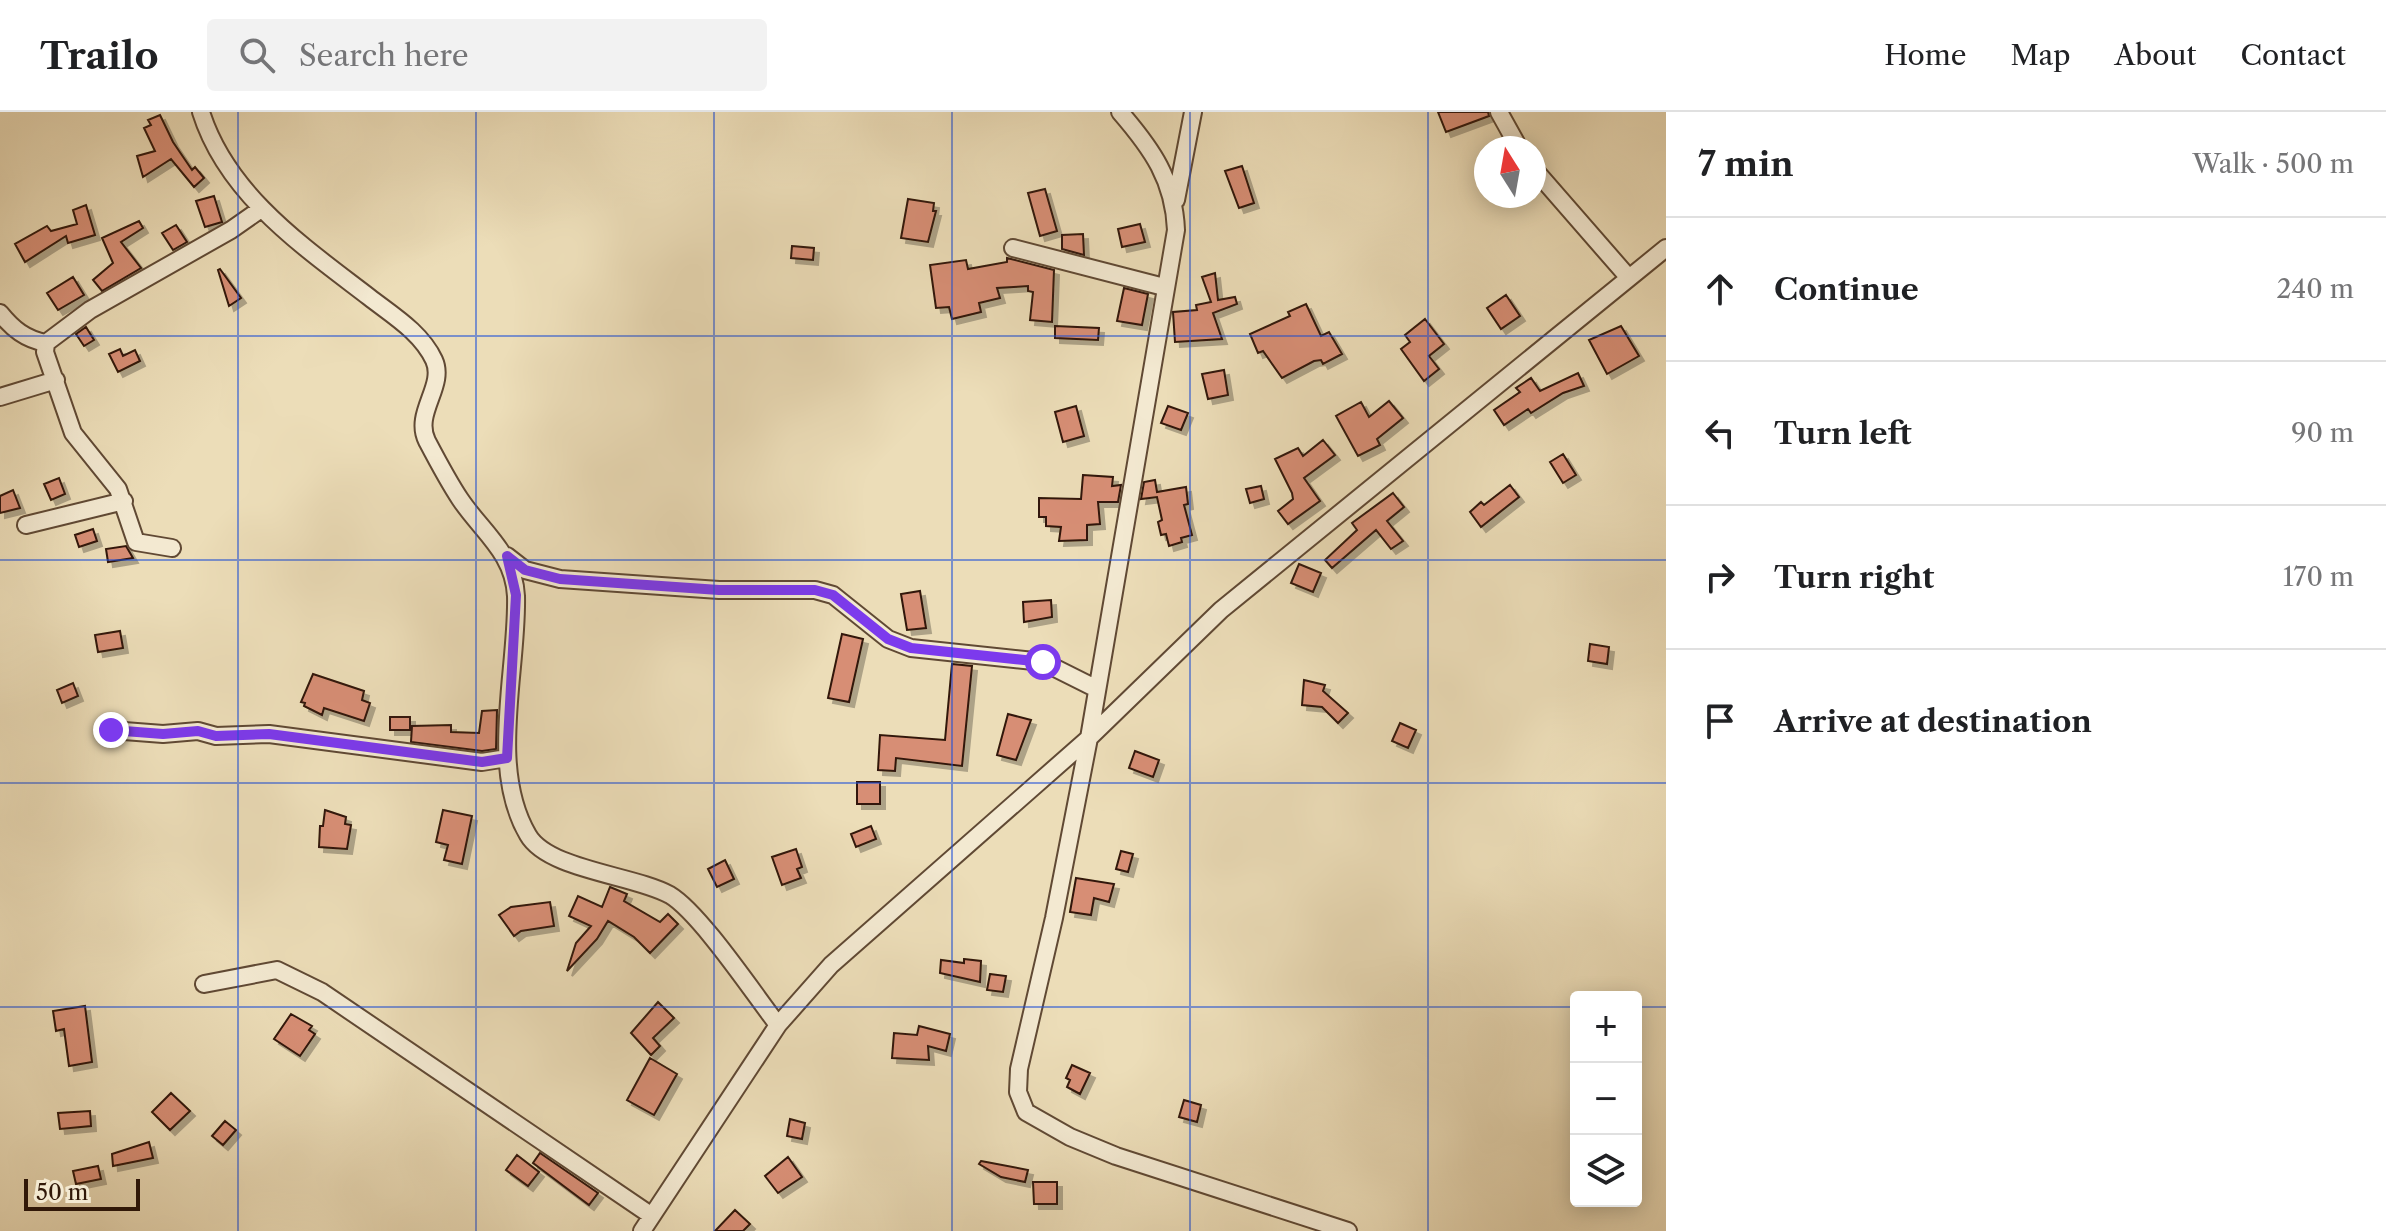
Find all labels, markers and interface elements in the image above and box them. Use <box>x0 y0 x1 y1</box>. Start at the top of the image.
search box <box>207 19 767 91</box>
text: Trailo <box>40 32 159 79</box>
icon: search <box>235 33 279 77</box>
text: Search here <box>299 37 469 74</box>
text: Home <box>1884 38 1966 72</box>
text: Map <box>2010 38 2070 72</box>
text: About <box>2114 38 2196 72</box>
text: Contact <box>2240 38 2346 72</box>
north arrow <box>1474 136 1546 208</box>
text: 7 min <box>1698 143 1794 185</box>
text: Walk · 500 m <box>2193 148 2354 180</box>
icon: ahead <box>1698 267 1742 311</box>
text: Continue <box>1774 271 1919 308</box>
text: 240 m <box>2276 273 2354 305</box>
icon: left <box>1698 411 1742 455</box>
text: Turn left <box>1774 415 1911 452</box>
text: 90 m <box>2291 417 2354 449</box>
icon: right <box>1698 555 1742 599</box>
text: Turn right <box>1774 559 1934 596</box>
text: 170 m <box>2283 561 2354 593</box>
route start <box>1025 644 1061 680</box>
icon: arrive <box>1698 699 1742 743</box>
text: Arrive at destination <box>1774 703 2092 740</box>
route end <box>93 712 129 748</box>
map controls <box>1570 991 1642 1207</box>
button: + <box>1570 991 1642 1063</box>
button: − <box>1570 1063 1642 1135</box>
button: layers <box>1570 1135 1642 1207</box>
scale bar <box>24 1175 140 1211</box>
text: 50 m <box>36 1179 88 1206</box>

